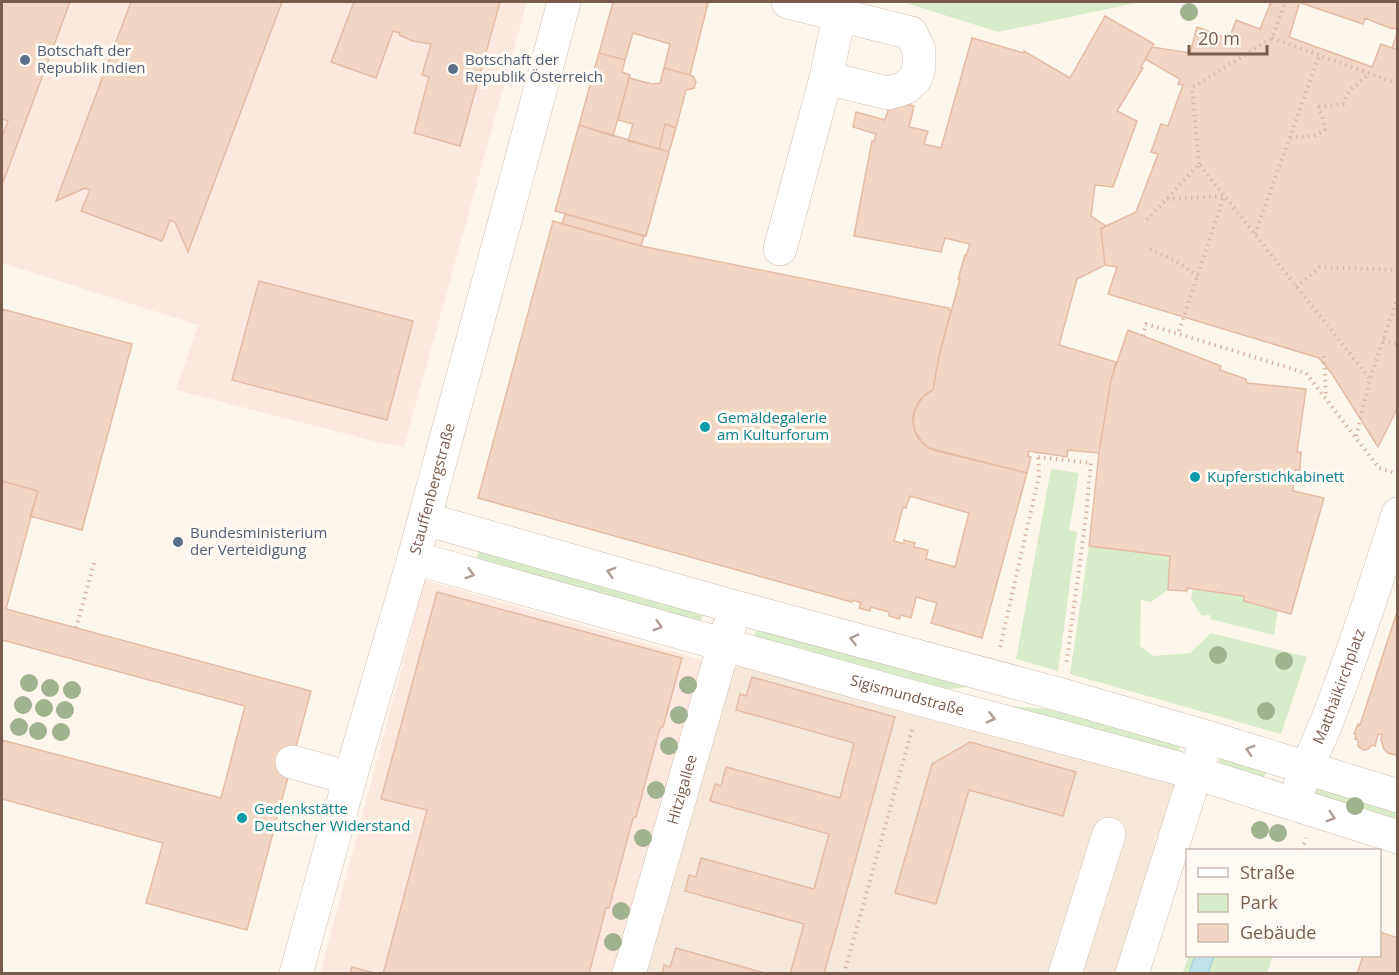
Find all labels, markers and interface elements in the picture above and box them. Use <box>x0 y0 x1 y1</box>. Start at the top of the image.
scale bar <box>1189 18 1267 56</box>
text: 20 m <box>1198 26 1240 50</box>
place label: Botschaft der Republik Indien <box>37 40 146 77</box>
place label: Botschaft der Republik Österreich <box>465 49 603 86</box>
marker: Botschaft der Republik Indien <box>18 53 32 67</box>
marker: Botschaft der Republik Österreich <box>446 62 460 76</box>
place label: Gemäldegalerie am Kulturforum <box>717 407 829 444</box>
marker: Gemäldegalerie am Kulturforum <box>698 420 712 434</box>
street label: Stauffenbergstraße <box>404 421 459 557</box>
place label: Kupferstichkabinett <box>1207 466 1344 486</box>
marker: Kupferstichkabinett <box>1188 470 1202 484</box>
place label: Bundesministerium der Verteidigung <box>190 522 327 559</box>
marker: Bundesministerium der Verteidigung <box>171 535 185 549</box>
one-way arrow <box>606 566 616 579</box>
one-way arrow <box>464 567 475 579</box>
one-way arrow <box>653 619 663 632</box>
street label: Matthäikirchplatz <box>1307 626 1369 747</box>
one-way arrow <box>850 634 860 646</box>
street label: Sigismundstraße <box>848 669 967 719</box>
one-way arrow <box>985 711 996 723</box>
one-way arrow <box>1245 745 1256 757</box>
street label: Hitzigallee <box>662 752 701 827</box>
place label: Gedenkstätte Deutscher Widerstand <box>254 798 410 835</box>
one-way arrow <box>1325 810 1336 822</box>
marker: Gedenkstätte Deutscher Widerstand <box>235 811 249 825</box>
legend <box>1186 849 1381 957</box>
text: Straße <box>1240 860 1295 884</box>
text: Park <box>1240 890 1278 914</box>
text: Gebäude <box>1240 920 1316 944</box>

